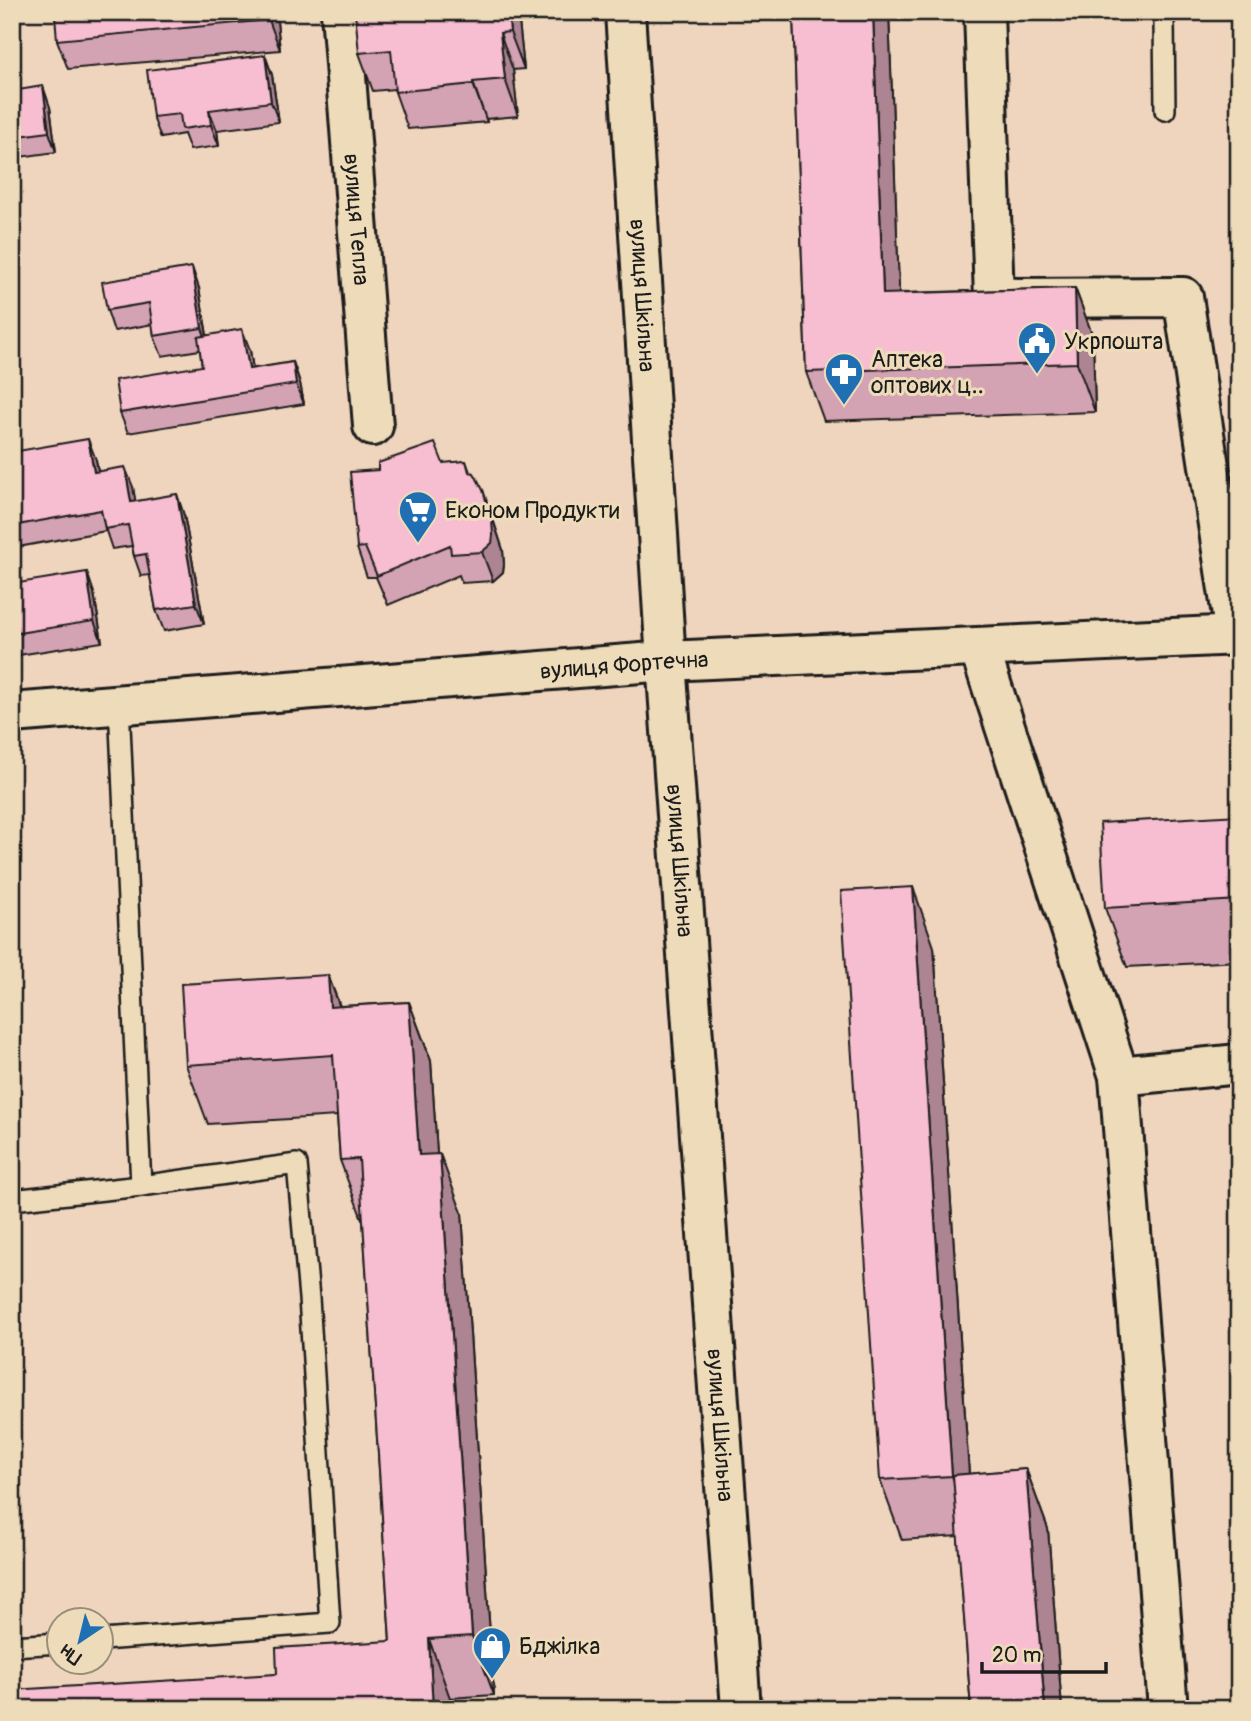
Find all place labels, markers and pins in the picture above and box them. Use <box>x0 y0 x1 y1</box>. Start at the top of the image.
public building icon: Укрпошта <box>1016 320 1058 375</box>
place label: Укрпошта <box>1064 327 1163 356</box>
place label: Аптека оптових ц‥ <box>871 345 984 400</box>
pharmacy icon: Аптека оптових ц‥ <box>823 351 865 406</box>
supermarket icon: Економ Продукти <box>397 489 439 544</box>
place label: Економ Продукти <box>445 496 619 525</box>
shop icon: Бджілка <box>471 1625 513 1680</box>
place label: Бджілка <box>519 1632 600 1661</box>

